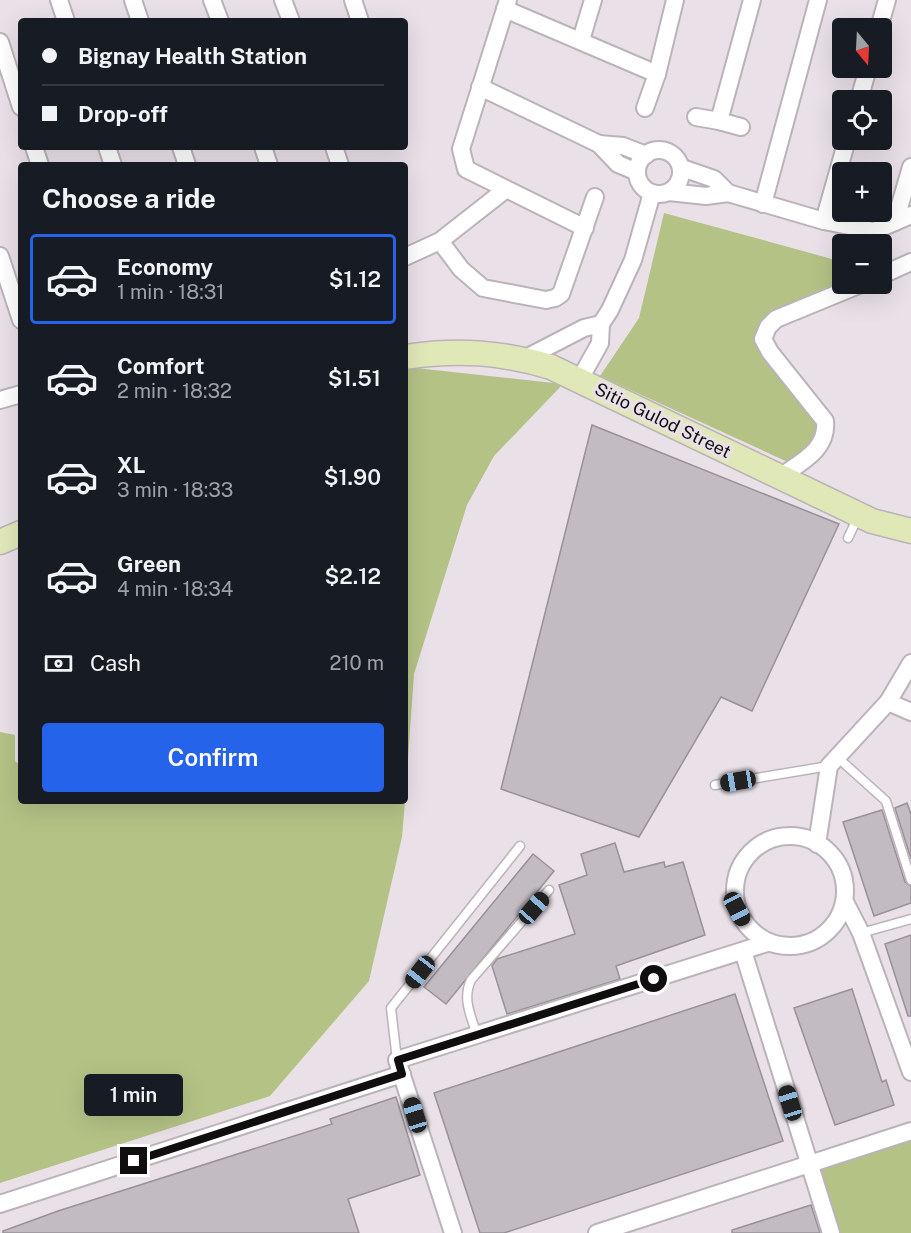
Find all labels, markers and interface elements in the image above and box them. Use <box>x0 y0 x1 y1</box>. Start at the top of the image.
north arrow <box>832 18 892 78</box>
map controls <box>832 18 892 294</box>
text: Bignay Health Station <box>78 43 307 69</box>
button: locate <box>832 90 892 150</box>
text: Drop-off <box>78 101 168 127</box>
button: + <box>832 162 892 222</box>
text: Choose a ride <box>42 182 216 214</box>
button: − <box>832 234 892 294</box>
icon: car <box>45 252 99 306</box>
text: Economy <box>117 254 213 280</box>
text: $1.12 <box>329 266 381 292</box>
text: 1 min · 18:31 <box>117 280 224 304</box>
icon: car <box>45 351 99 405</box>
text: Comfort <box>117 353 204 379</box>
text: $1.51 <box>328 365 381 391</box>
street label: Sitio Gulod Street <box>591 378 735 462</box>
text: 2 min · 18:32 <box>117 379 232 403</box>
icon: car <box>45 450 99 504</box>
text: XL <box>117 452 145 478</box>
text: $1.90 <box>324 464 381 490</box>
text: 3 min · 18:33 <box>117 478 233 502</box>
icon: car <box>45 549 99 603</box>
text: Green <box>117 551 181 577</box>
text: $2.12 <box>324 563 381 589</box>
text: 4 min · 18:34 <box>117 577 233 601</box>
icon: cash <box>42 647 75 680</box>
text: Cash <box>90 650 141 676</box>
text: 210 m <box>330 651 384 675</box>
button: Confirm <box>42 723 384 792</box>
car <box>719 769 757 793</box>
car <box>515 889 553 927</box>
car <box>721 889 753 929</box>
car <box>402 952 438 992</box>
route start <box>640 965 667 992</box>
callout: 1 min <box>84 1074 184 1116</box>
text: 1 min <box>110 1083 157 1107</box>
car <box>776 1083 804 1123</box>
car <box>401 1095 429 1135</box>
route end <box>120 1147 147 1174</box>

